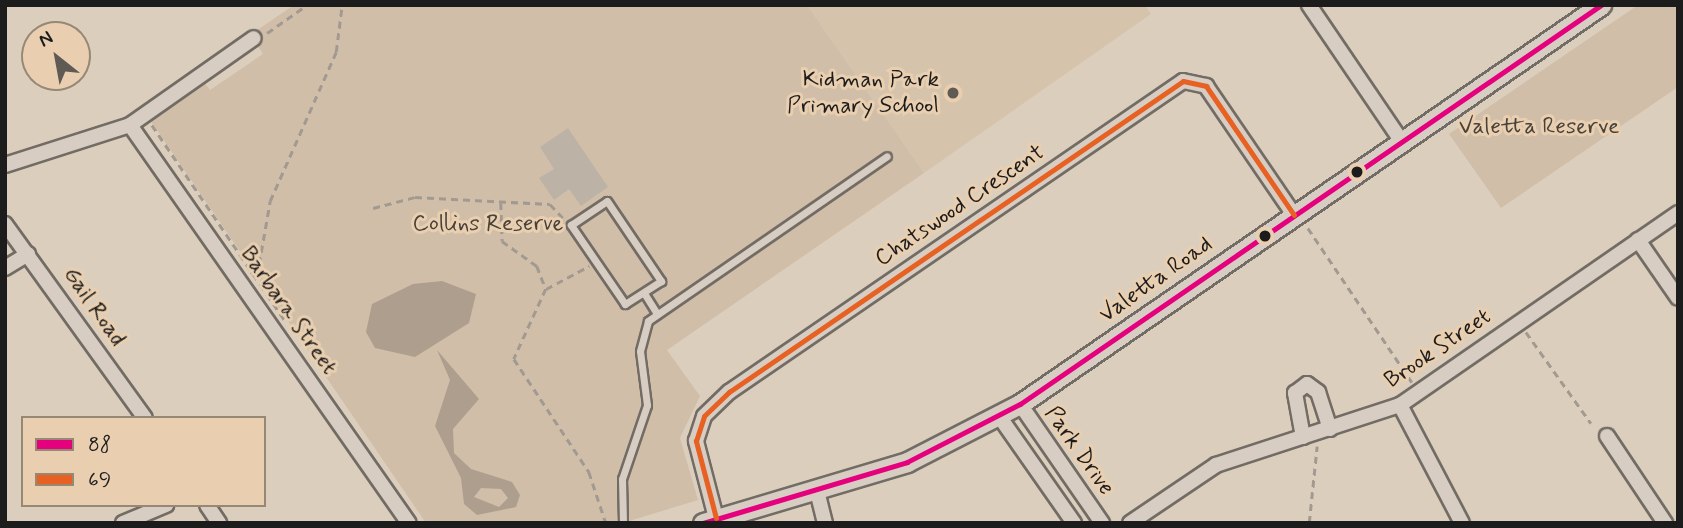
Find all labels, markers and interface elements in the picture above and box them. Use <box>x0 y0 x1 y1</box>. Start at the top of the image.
north arrow <box>21 21 91 91</box>
text: N <box>34 25 58 53</box>
place label: Kidman Park Primary School <box>787 66 939 120</box>
marker: Kidman Park Primary School <box>945 85 961 101</box>
park label: Valetta Reserve <box>1459 113 1619 141</box>
street label: Chatswood Crescent <box>870 139 1050 273</box>
unlabelled marker <box>1350 165 1364 179</box>
park label: Collins Reserve <box>413 210 563 238</box>
unlabelled marker <box>1258 229 1272 243</box>
street label: Valetta Road <box>1095 232 1217 328</box>
street label: Barbara Street <box>232 240 344 382</box>
street label: Gail Road <box>57 263 131 351</box>
street label: Brook Street <box>1378 302 1498 396</box>
street label: Park Drive <box>1038 401 1120 501</box>
legend <box>21 416 266 507</box>
text: 88 <box>88 431 111 459</box>
text: 69 <box>88 466 111 494</box>

